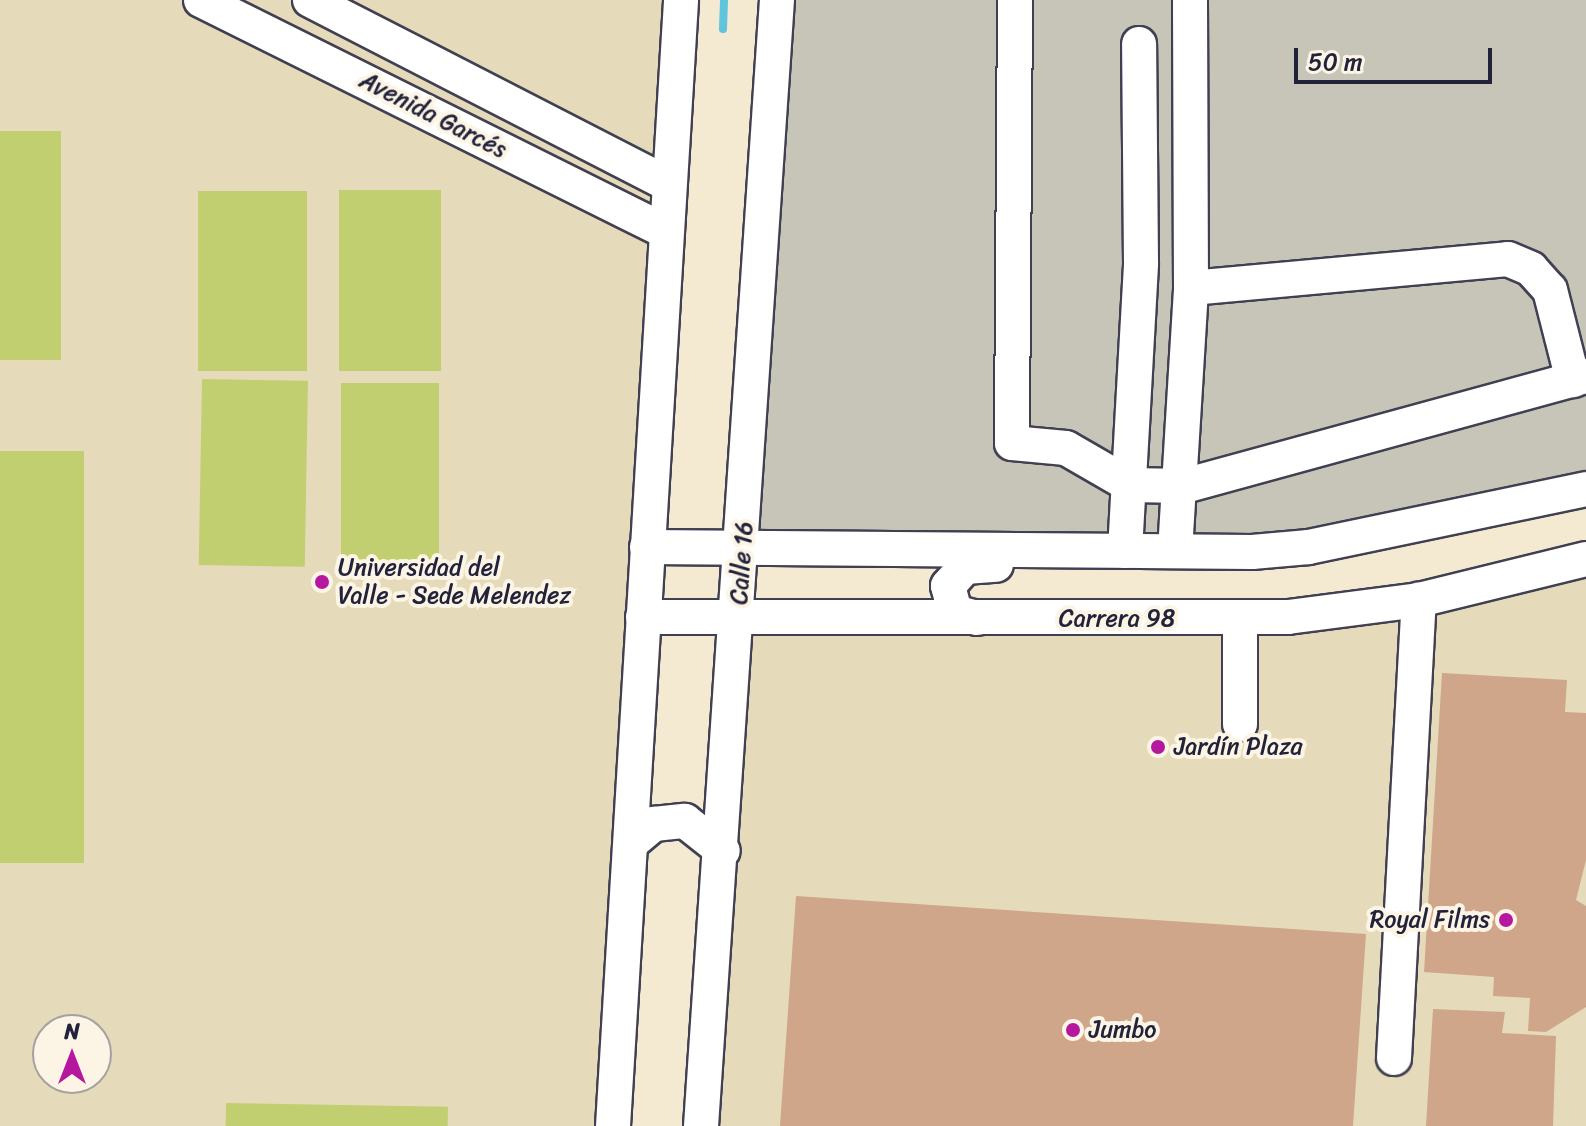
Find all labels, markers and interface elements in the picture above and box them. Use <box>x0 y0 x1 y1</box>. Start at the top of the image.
scale bar <box>1298 32 1496 82</box>
text: 50 m <box>1308 41 1363 83</box>
street label: Avenida Garcés <box>355 66 511 164</box>
street label: Calle 16 <box>725 520 759 606</box>
place label: Universidad del Valle - Sede Melendez <box>338 554 571 610</box>
marker: Universidad del Valle - Sede Melendez <box>313 573 331 591</box>
street label: Carrera 98 <box>1059 605 1175 633</box>
place label: Jardín Plaza <box>1174 733 1303 761</box>
marker: Jardín Plaza <box>1149 738 1167 756</box>
place label: Royal Films <box>1371 906 1490 934</box>
marker: Royal Films <box>1497 911 1515 929</box>
text: N <box>64 1012 80 1051</box>
north arrow <box>32 1014 112 1094</box>
place label: Jumbo <box>1089 1016 1157 1044</box>
marker: Jumbo <box>1064 1021 1082 1039</box>

